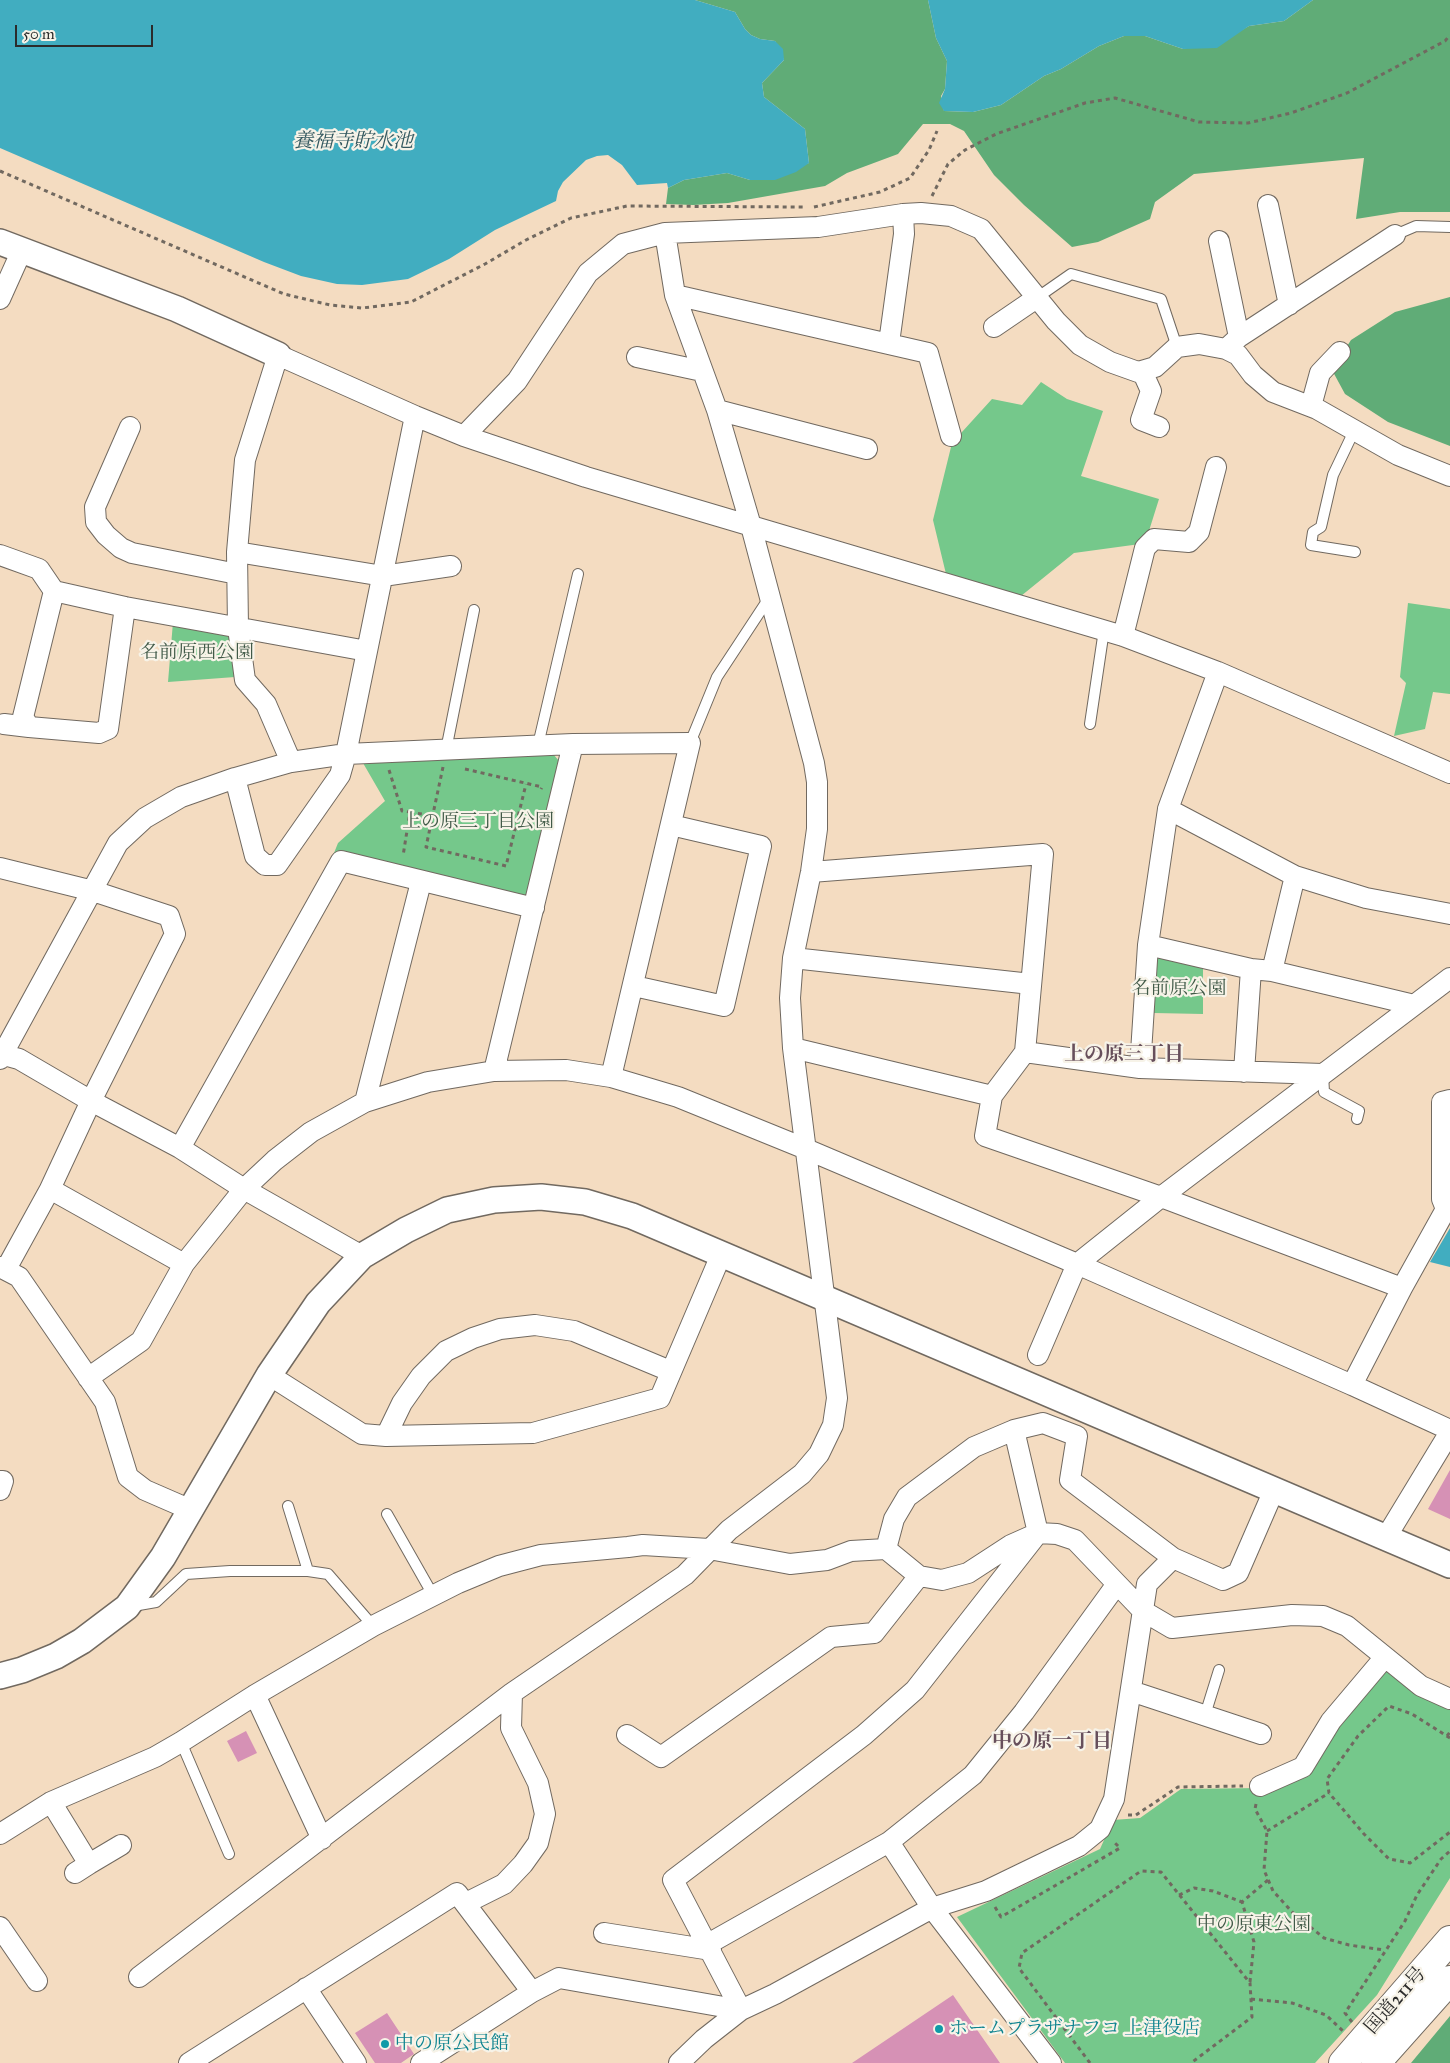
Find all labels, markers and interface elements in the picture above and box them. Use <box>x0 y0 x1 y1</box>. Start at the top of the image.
scale bar <box>18 15 155 47</box>
text: 50 m <box>23 25 55 43</box>
water label: 養福寺貯水池 <box>293 130 413 154</box>
park label: 名前原西公園 <box>140 642 254 664</box>
park label: 上の原三丁目公園 <box>402 811 554 833</box>
park label: 名前原公園 <box>1132 978 1226 1000</box>
district label: 上の原三丁目 <box>1064 1043 1184 1067</box>
district label: 中の原一丁目 <box>992 1730 1112 1754</box>
park label: 中の原東公園 <box>1197 1914 1311 1936</box>
street label: 国道211号 <box>1361 1963 1431 2039</box>
place label: ホームプラザナフコ 上津役店 <box>949 2018 1200 2040</box>
marker: ホームプラザナフコ 上津役店 <box>933 2023 945 2035</box>
place label: 中の原公民館 <box>395 2033 509 2055</box>
marker: 中の原公民館 <box>379 2038 391 2050</box>

